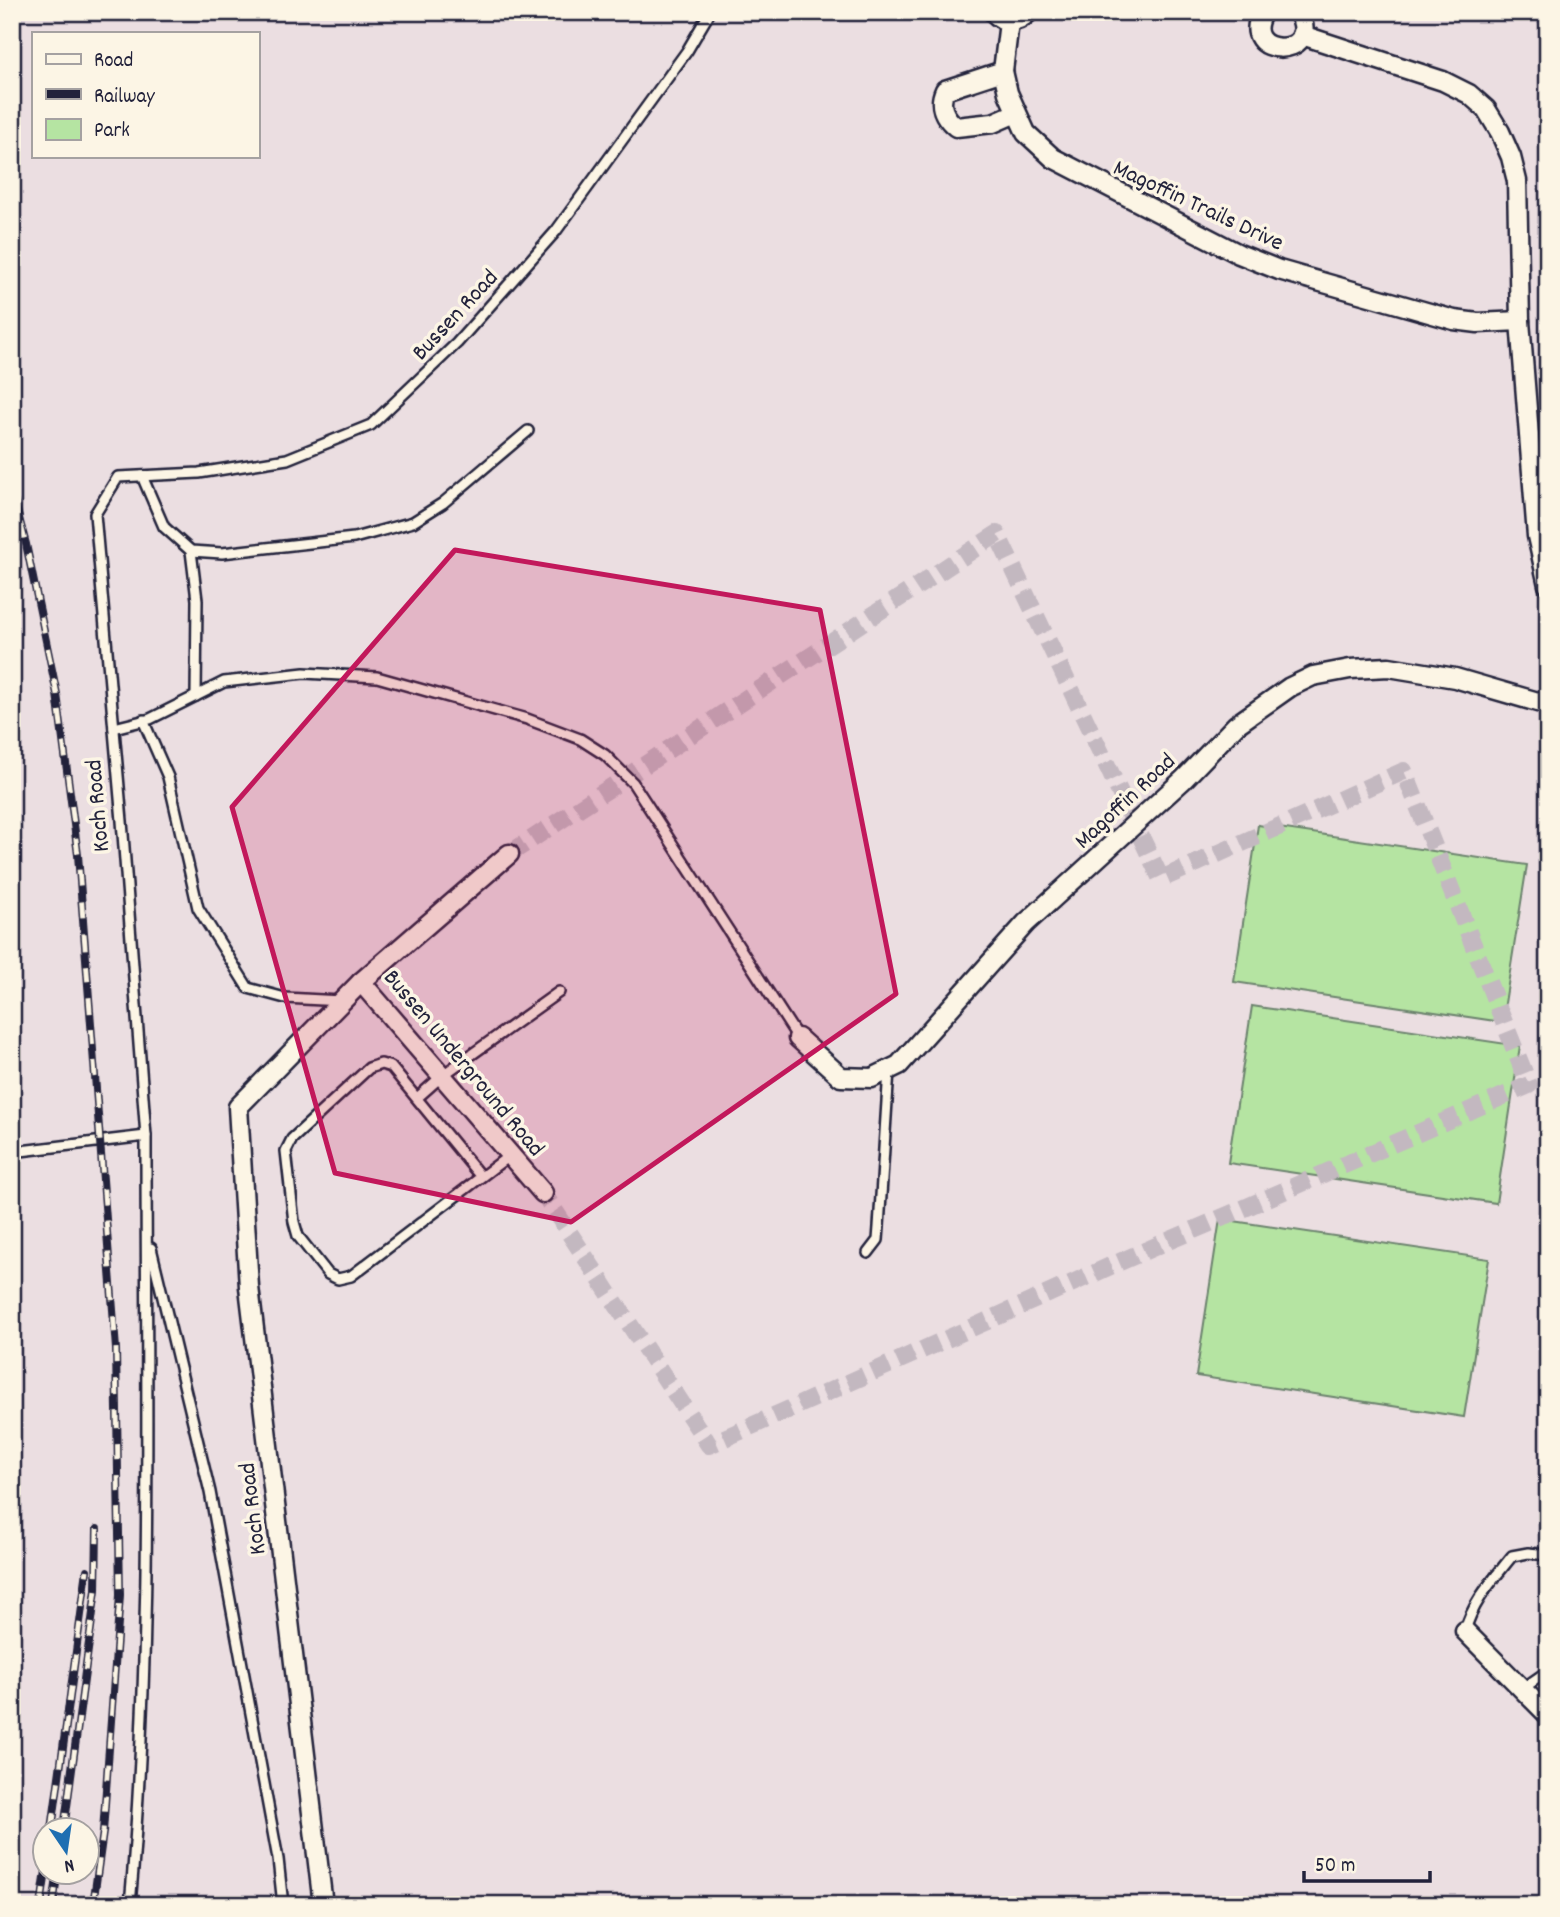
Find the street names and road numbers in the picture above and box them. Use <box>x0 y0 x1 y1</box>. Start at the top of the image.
street label: Magoffin Trails Drive <box>1107 152 1289 261</box>
street label: Bussen Road <box>405 263 507 369</box>
street label: Magoffin Road <box>1068 746 1184 858</box>
street label: Koch Road <box>78 758 120 853</box>
street label: Bussen Underground Road <box>374 963 551 1165</box>
street label: Koch Road <box>231 1461 277 1557</box>

